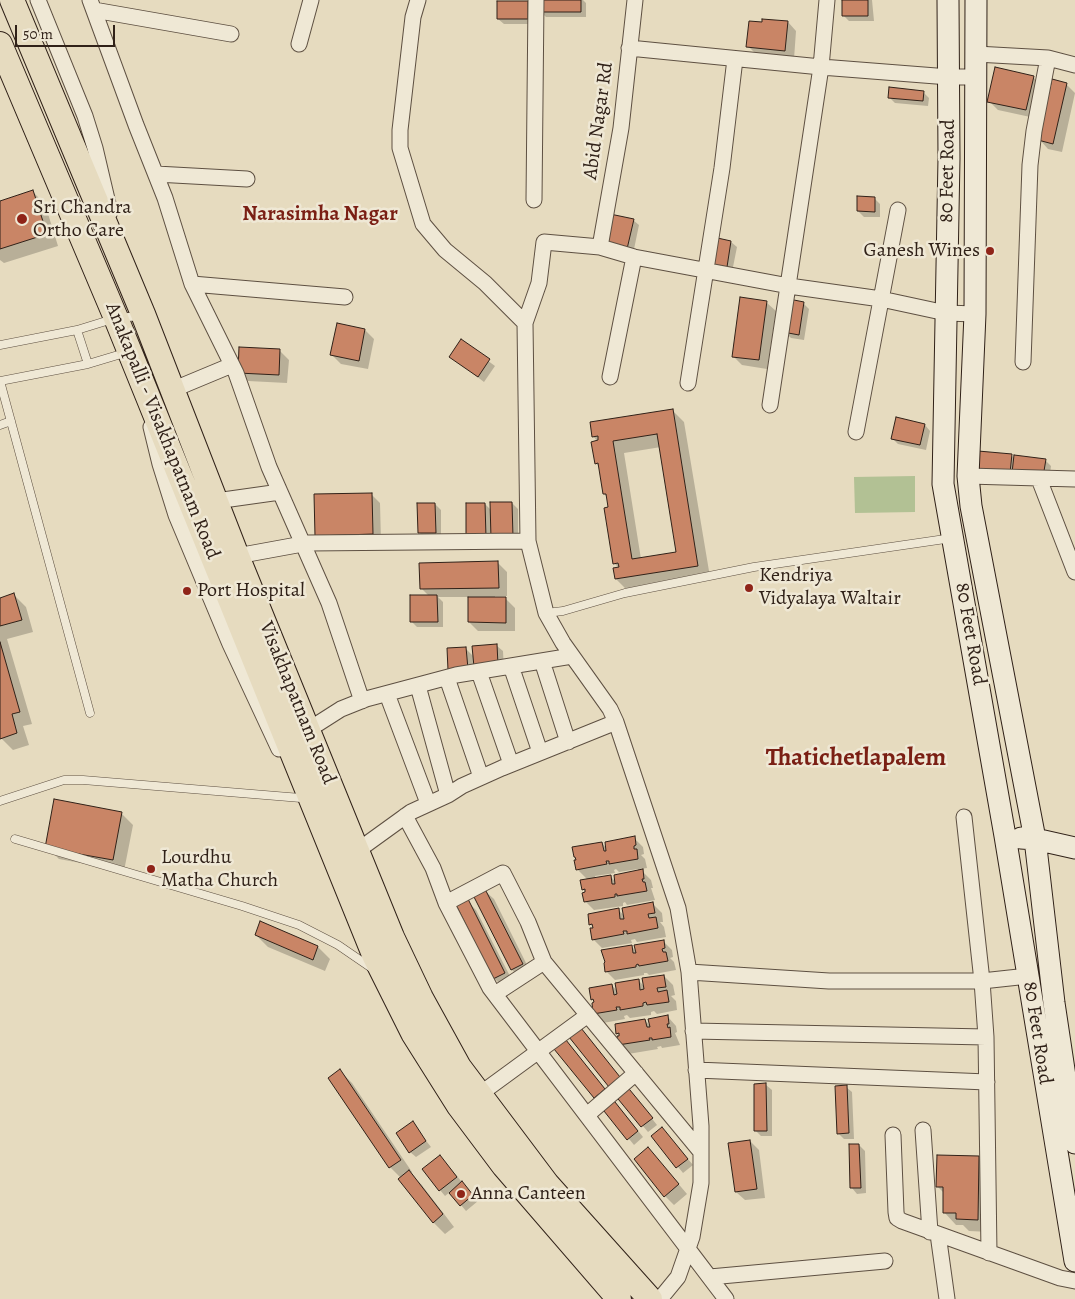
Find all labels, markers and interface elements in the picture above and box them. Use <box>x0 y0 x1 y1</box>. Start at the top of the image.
scale bar <box>18 15 118 47</box>
text: 50 m <box>23 24 53 44</box>
street label: Abid Nagar Rd <box>579 61 619 181</box>
street label: 80 Feet Road <box>935 119 961 223</box>
place label: Sri Chandra Ortho Care <box>33 196 132 243</box>
district label: Narasimha Nagar <box>242 202 398 228</box>
marker: Sri Chandra Ortho Care <box>15 212 29 226</box>
place label: Ganesh Wines <box>864 239 980 263</box>
marker: Ganesh Wines <box>984 245 996 257</box>
street label: Anakapalli - Visakhapatnam Road <box>99 299 225 563</box>
place label: Kendriya Vidyalaya Waltair <box>759 564 901 611</box>
place label: Port Hospital <box>197 579 305 603</box>
street label: 80 Feet Road <box>949 581 991 687</box>
marker: Kendriya Vidyalaya Waltair <box>743 582 755 594</box>
marker: Port Hospital <box>181 585 193 597</box>
street label: Visakhapatnam Road <box>253 618 341 788</box>
district label: Thatichetlapalem <box>766 744 946 774</box>
place label: Lourdhu Matha Church <box>161 846 278 893</box>
marker: Lourdhu Matha Church <box>145 863 157 875</box>
street label: 80 Feet Road <box>1017 980 1057 1086</box>
place label: Anna Canteen <box>471 1182 586 1206</box>
marker: Anna Canteen <box>455 1188 467 1200</box>

